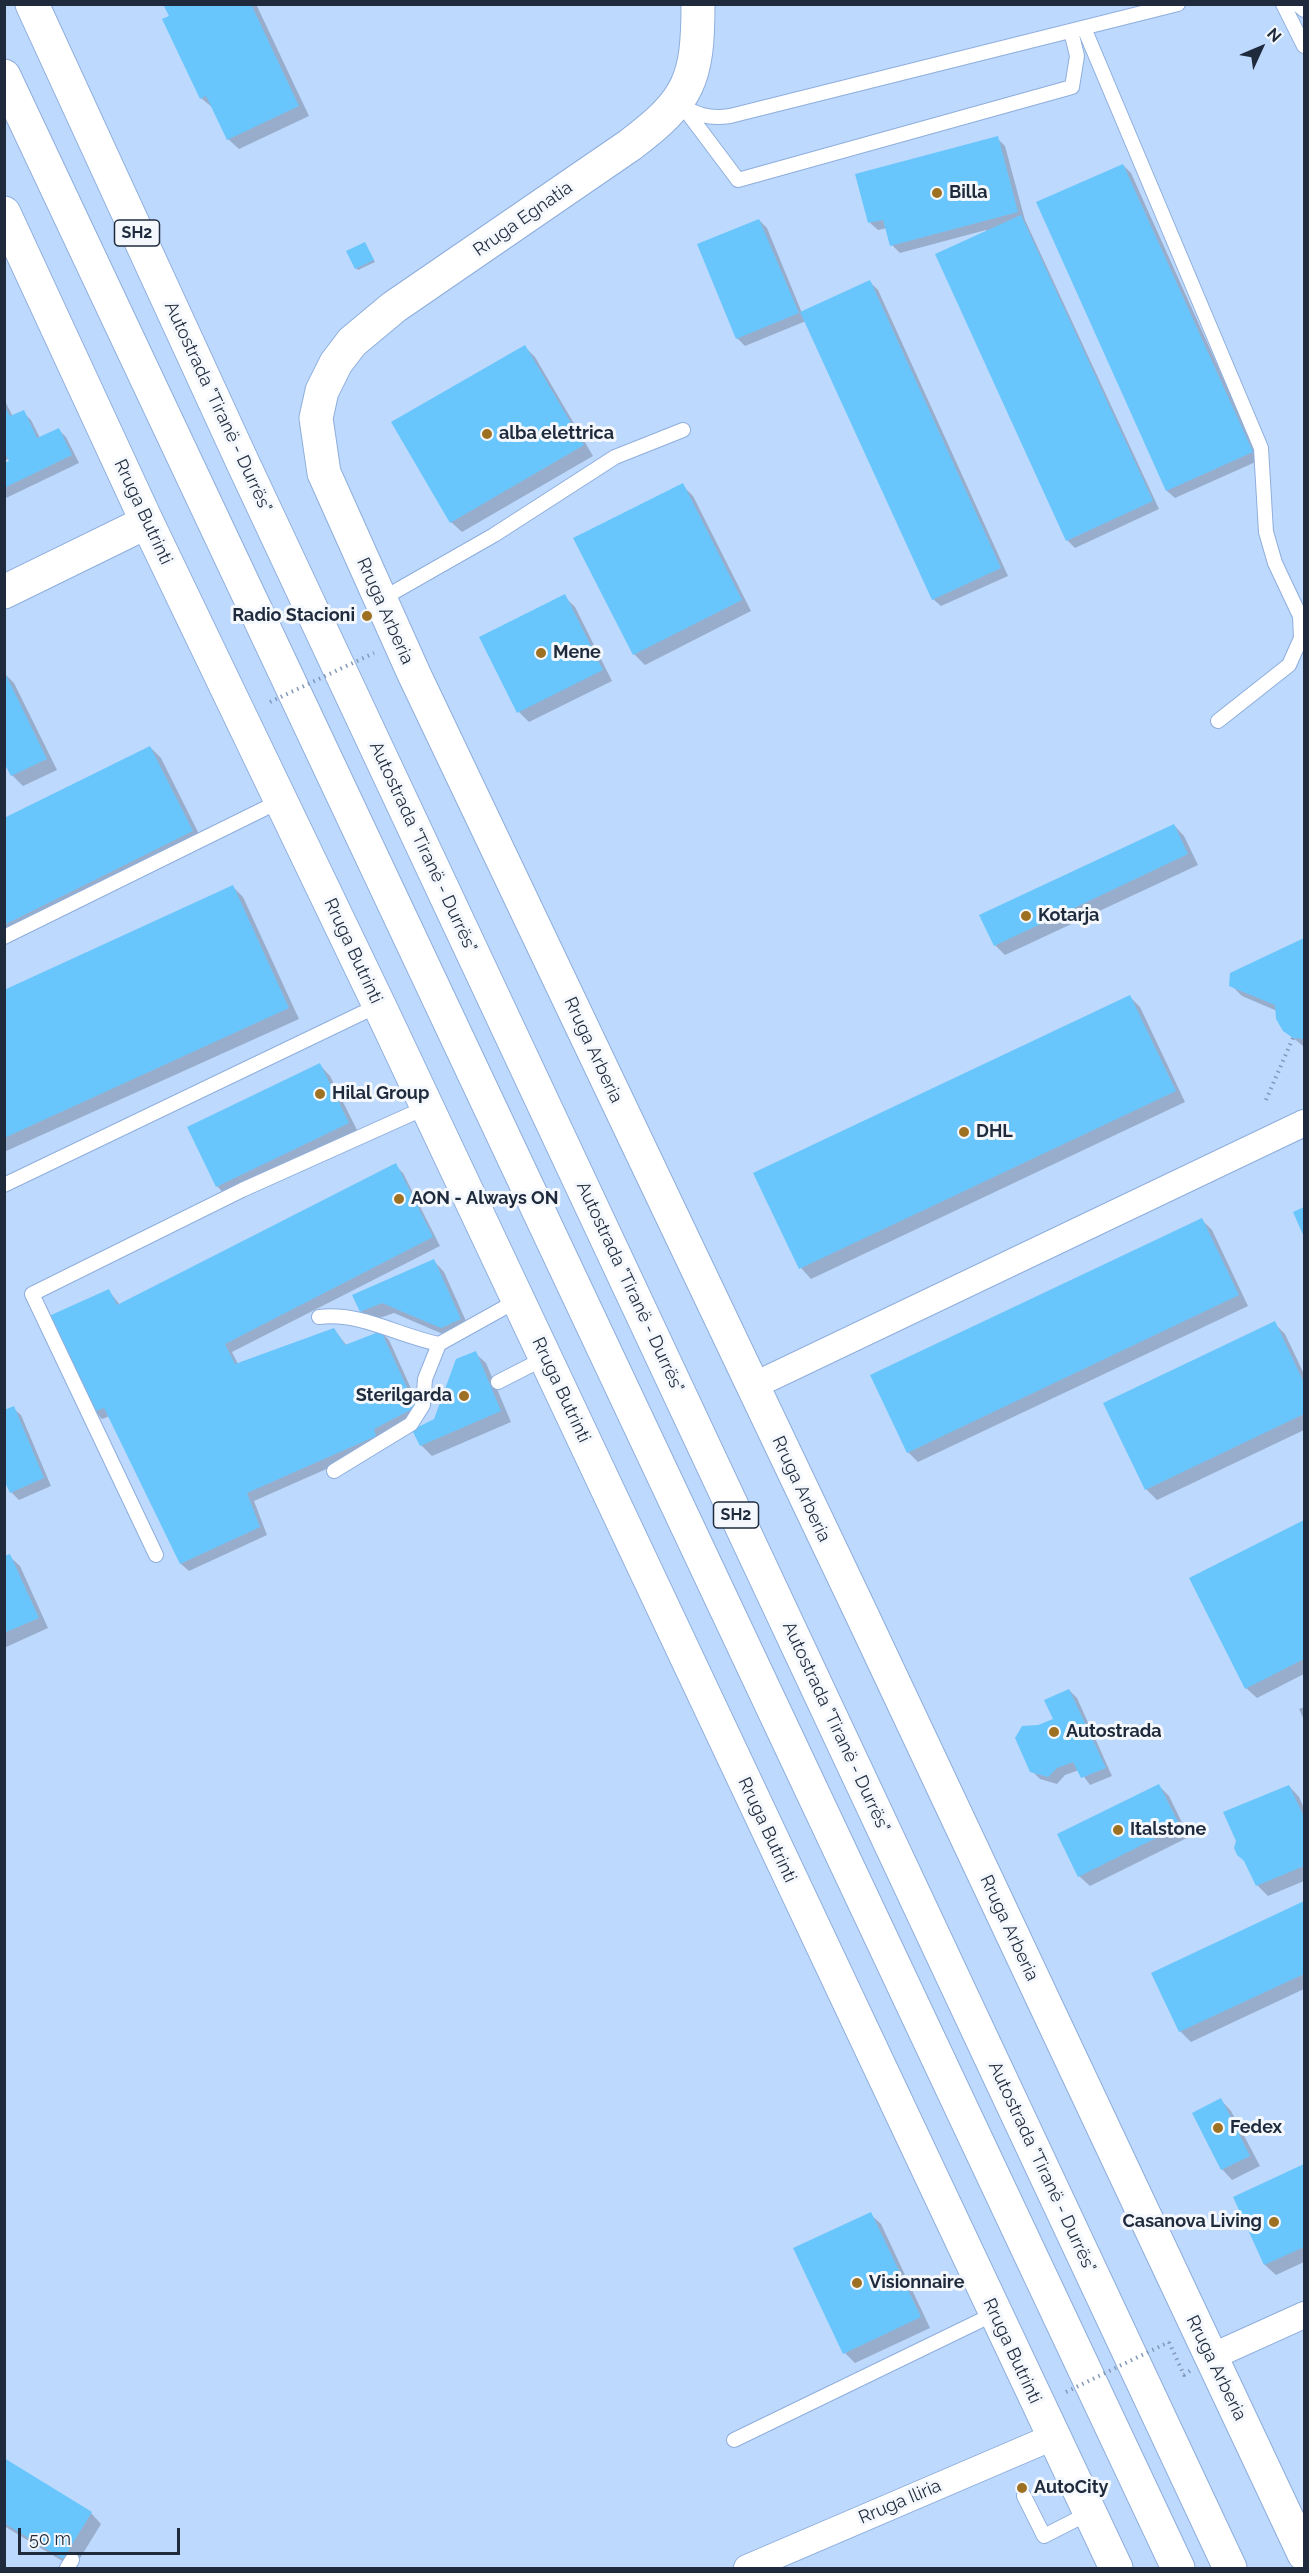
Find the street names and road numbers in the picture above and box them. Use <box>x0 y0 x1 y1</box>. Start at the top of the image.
street label: Rruga Egnatia <box>469 177 577 261</box>
road number: SH2 <box>114 220 160 246</box>
street label: Autostrada "Tiranë - Durrës" <box>160 298 276 516</box>
street label: Rruga Butrinti <box>109 456 177 568</box>
street label: Rruga Arberia <box>352 554 418 668</box>
street label: Autostrada "Tiranë - Durrës" <box>365 738 481 956</box>
street label: Rruga Butrinti <box>319 895 387 1007</box>
street label: Rruga Arberia <box>559 994 627 1106</box>
street label: Autostrada "Tiranë - Durrës" <box>572 1178 688 1396</box>
street label: Rruga Butrinti <box>527 1334 595 1446</box>
street label: Rruga Arberia <box>767 1433 835 1545</box>
road number: SH2 <box>714 1502 758 1528</box>
street label: Autostrada "Tiranë - Durrës" <box>778 1618 894 1836</box>
street label: Rruga Butrinti <box>733 1774 801 1886</box>
street label: Rruga Arberia <box>975 1872 1043 1984</box>
street label: Autostrada "Tiranë - Durrës" <box>984 2058 1100 2276</box>
street label: Rruga Butrinti <box>978 2295 1046 2407</box>
street label: Rruga Arberia <box>1181 2312 1251 2424</box>
street label: Rruga Iliria <box>855 2475 945 2529</box>

